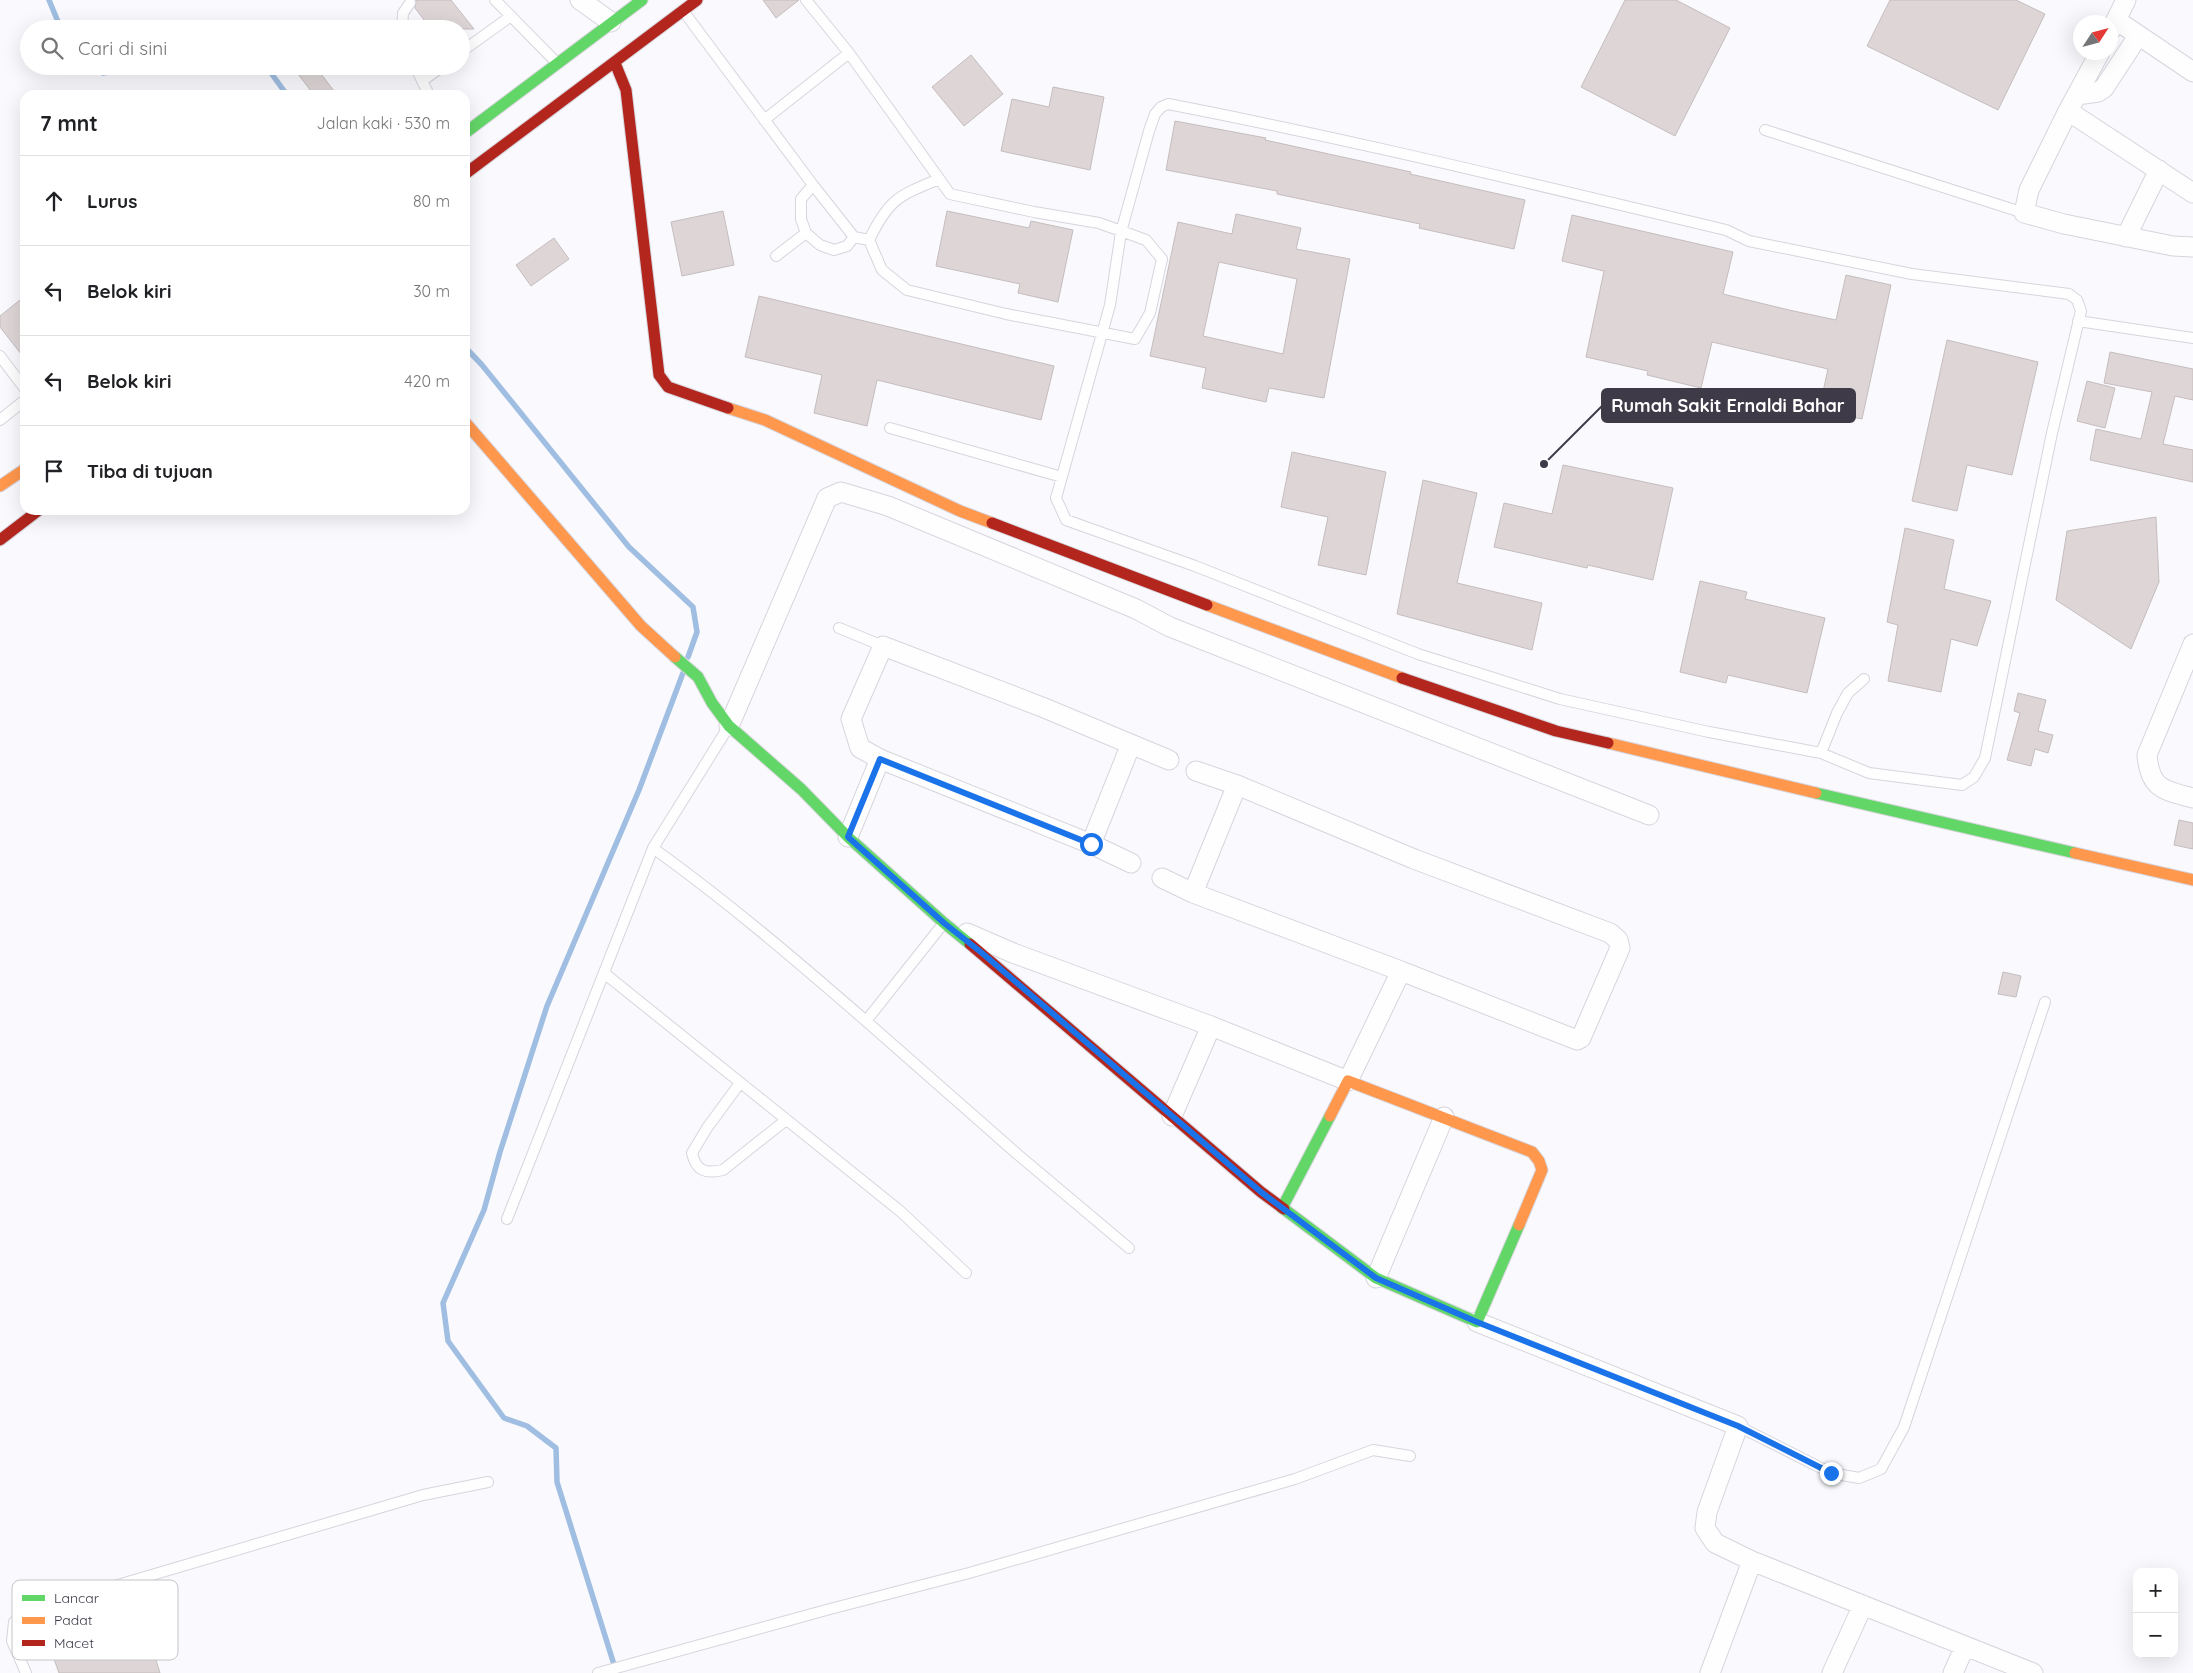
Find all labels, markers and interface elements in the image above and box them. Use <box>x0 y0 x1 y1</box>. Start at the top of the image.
north arrow <box>2073 15 2118 60</box>
search box <box>20 20 470 75</box>
icon: search <box>38 34 66 62</box>
text: Cari di sini <box>78 36 167 60</box>
text: 7 mnt <box>40 110 98 136</box>
text: Jalan kaki · 530 m <box>317 113 450 133</box>
icon: ahead <box>40 187 68 215</box>
text: Lurus <box>87 189 137 213</box>
text: 80 m <box>413 191 450 211</box>
icon: left <box>40 277 68 305</box>
text: Belok kiri <box>87 279 172 303</box>
text: 30 m <box>413 281 450 301</box>
icon: left <box>40 367 68 395</box>
text: Belok kiri <box>87 369 172 393</box>
text: 420 m <box>404 371 450 391</box>
callout: Rumah Sakit Ernaldi Bahar <box>1602 389 1855 422</box>
text: Rumah Sakit Ernaldi Bahar <box>1611 394 1845 417</box>
icon: arrive <box>40 457 68 485</box>
text: Tiba di tujuan <box>87 459 213 483</box>
route start <box>1080 833 1103 856</box>
route end <box>1820 1462 1843 1485</box>
map controls <box>2133 1568 2178 1658</box>
button: + <box>2133 1568 2178 1613</box>
legend <box>12 1580 178 1660</box>
text: Lancar <box>54 1589 100 1607</box>
text: Padat <box>54 1611 93 1629</box>
button: − <box>2133 1613 2178 1658</box>
text: Macet <box>54 1634 94 1652</box>

